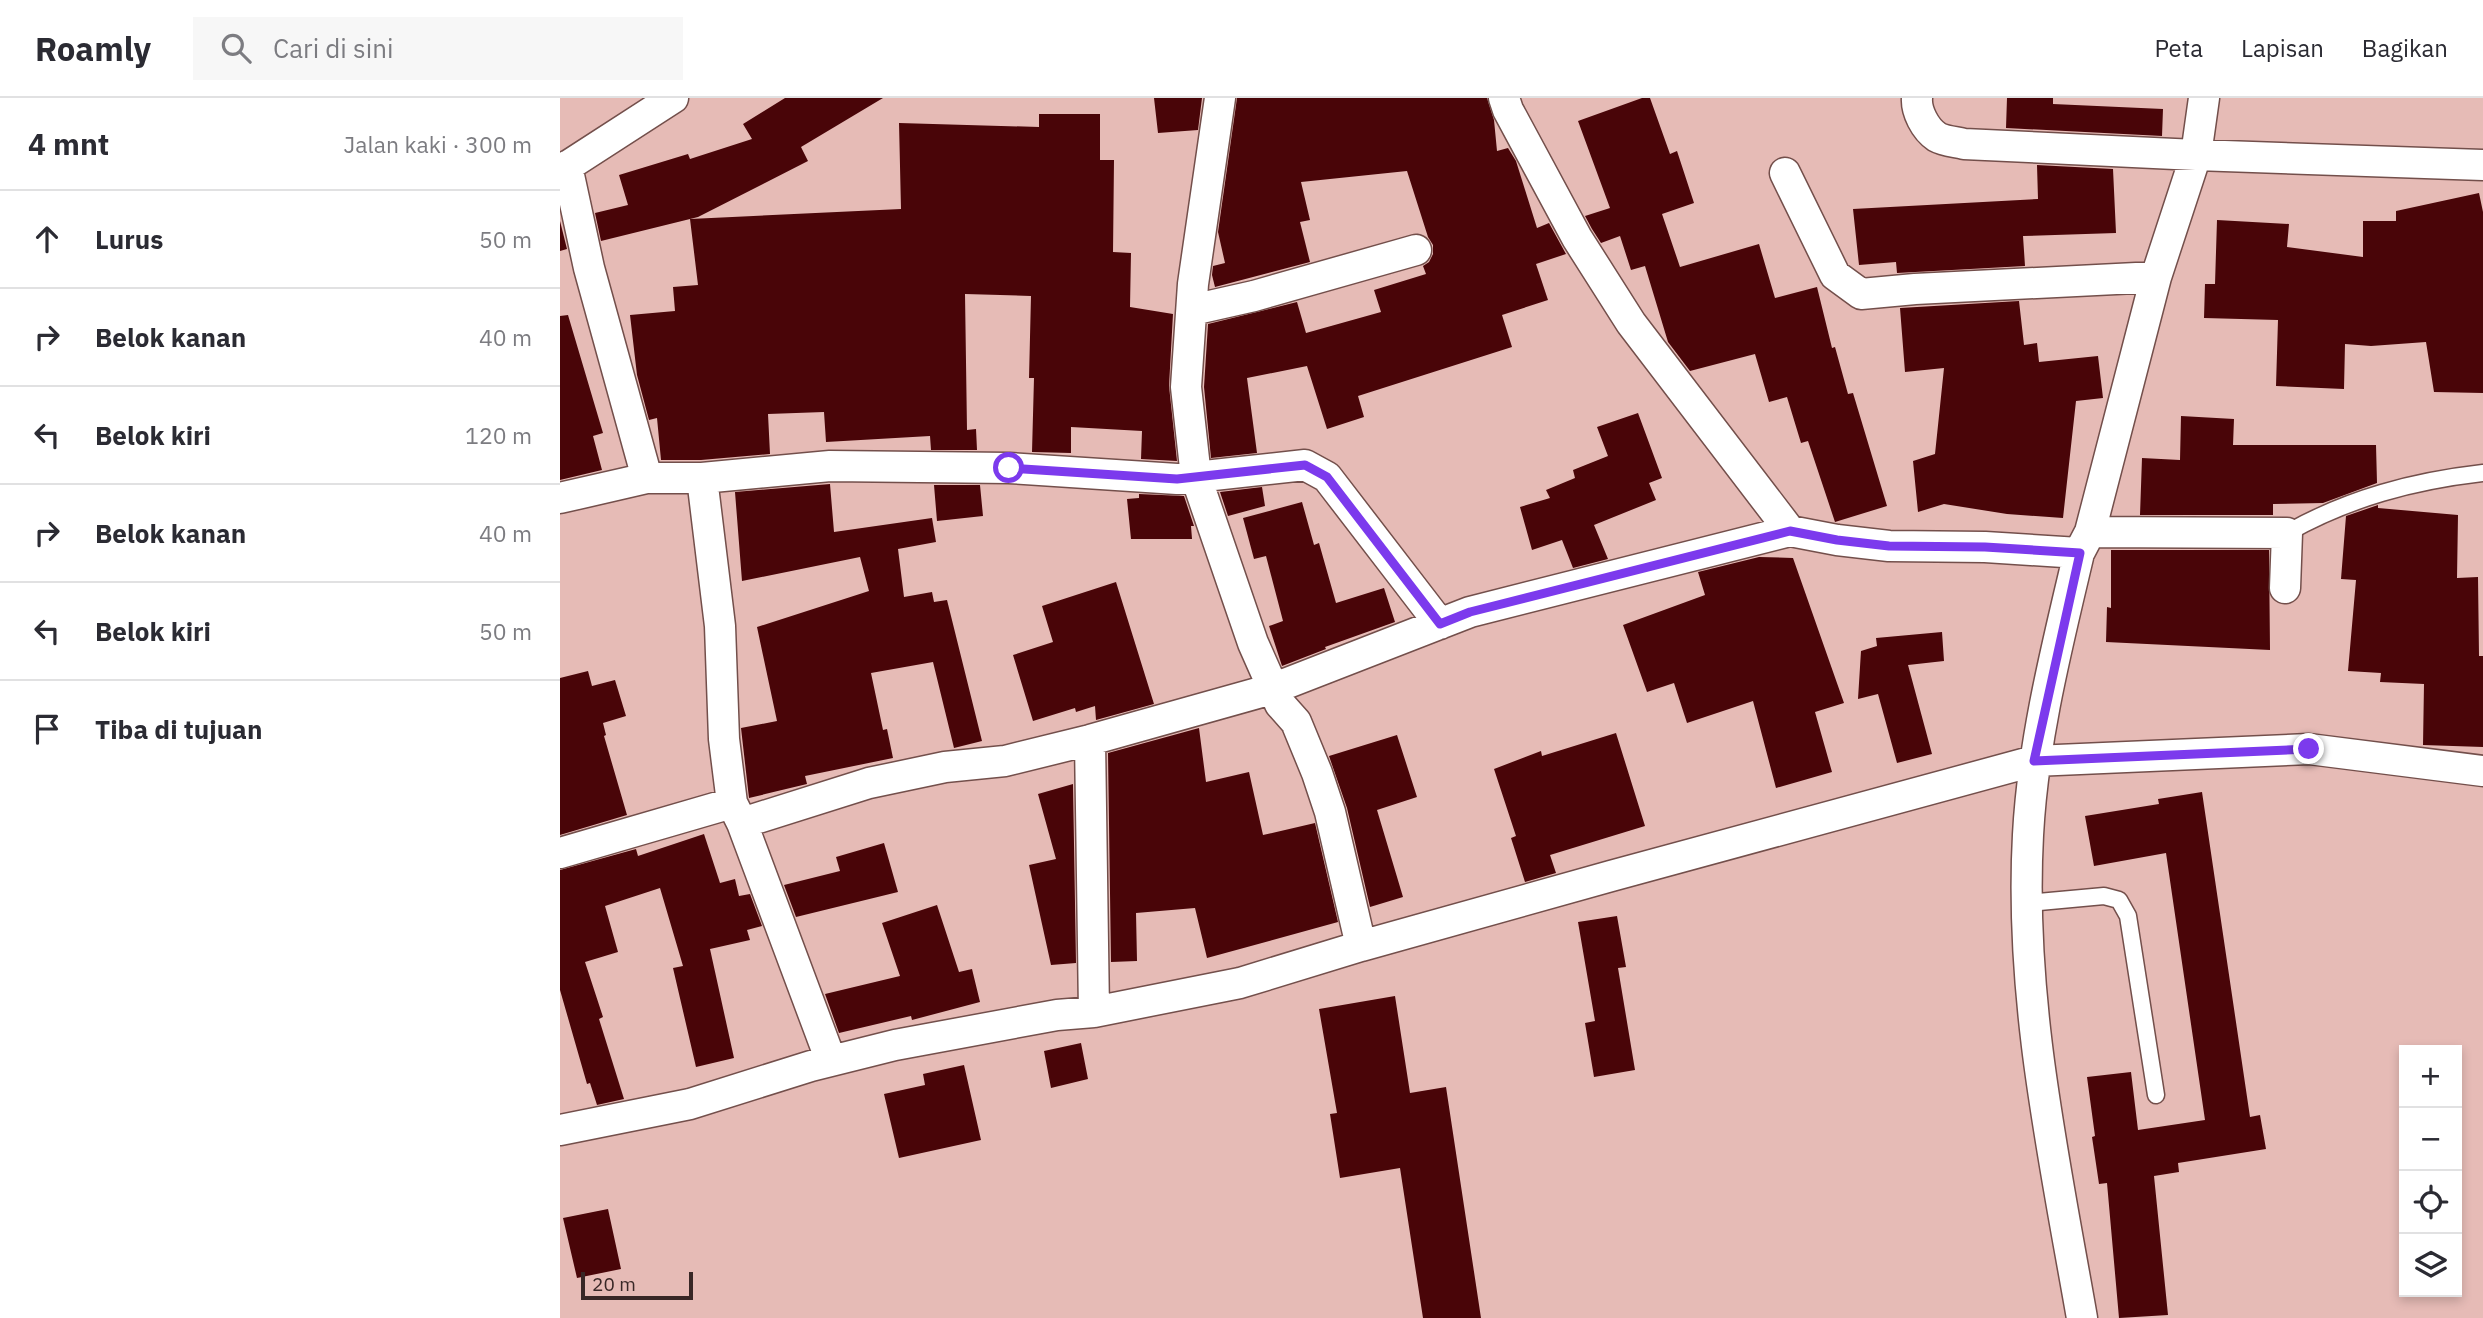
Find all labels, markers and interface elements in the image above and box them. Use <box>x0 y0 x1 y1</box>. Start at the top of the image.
search box <box>193 17 683 80</box>
text: Roamly <box>35 27 151 70</box>
icon: search <box>217 29 255 67</box>
text: Cari di sini <box>273 31 393 65</box>
text: Peta <box>2155 32 2203 64</box>
text: Lapisan <box>2241 32 2324 64</box>
text: Bagikan <box>2362 32 2448 64</box>
text: 4 mnt <box>28 124 109 163</box>
text: Jalan kaki · 300 m <box>344 129 532 159</box>
icon: ahead <box>28 220 66 258</box>
text: Lurus <box>95 222 163 256</box>
text: 50 m <box>479 224 532 254</box>
icon: right <box>28 318 66 356</box>
text: Belok kanan <box>95 320 246 354</box>
text: 40 m <box>479 322 532 352</box>
icon: left <box>28 416 66 454</box>
text: Belok kiri <box>95 418 211 452</box>
text: 120 m <box>465 420 532 450</box>
route start <box>993 452 1024 483</box>
icon: right <box>28 514 66 552</box>
text: Belok kanan <box>95 516 246 550</box>
text: 40 m <box>479 518 532 548</box>
icon: left <box>28 612 66 650</box>
text: Belok kiri <box>95 614 211 648</box>
text: 50 m <box>479 616 532 646</box>
icon: arrive <box>28 710 66 748</box>
text: Tiba di tujuan <box>95 712 262 746</box>
route end <box>2293 733 2324 764</box>
map controls <box>2399 1045 2462 1297</box>
button: + <box>2399 1045 2462 1108</box>
button: − <box>2399 1108 2462 1171</box>
button: locate <box>2399 1171 2462 1234</box>
button: layers <box>2399 1234 2462 1297</box>
scale bar <box>581 1269 693 1301</box>
text: 20 m <box>592 1272 636 1296</box>

